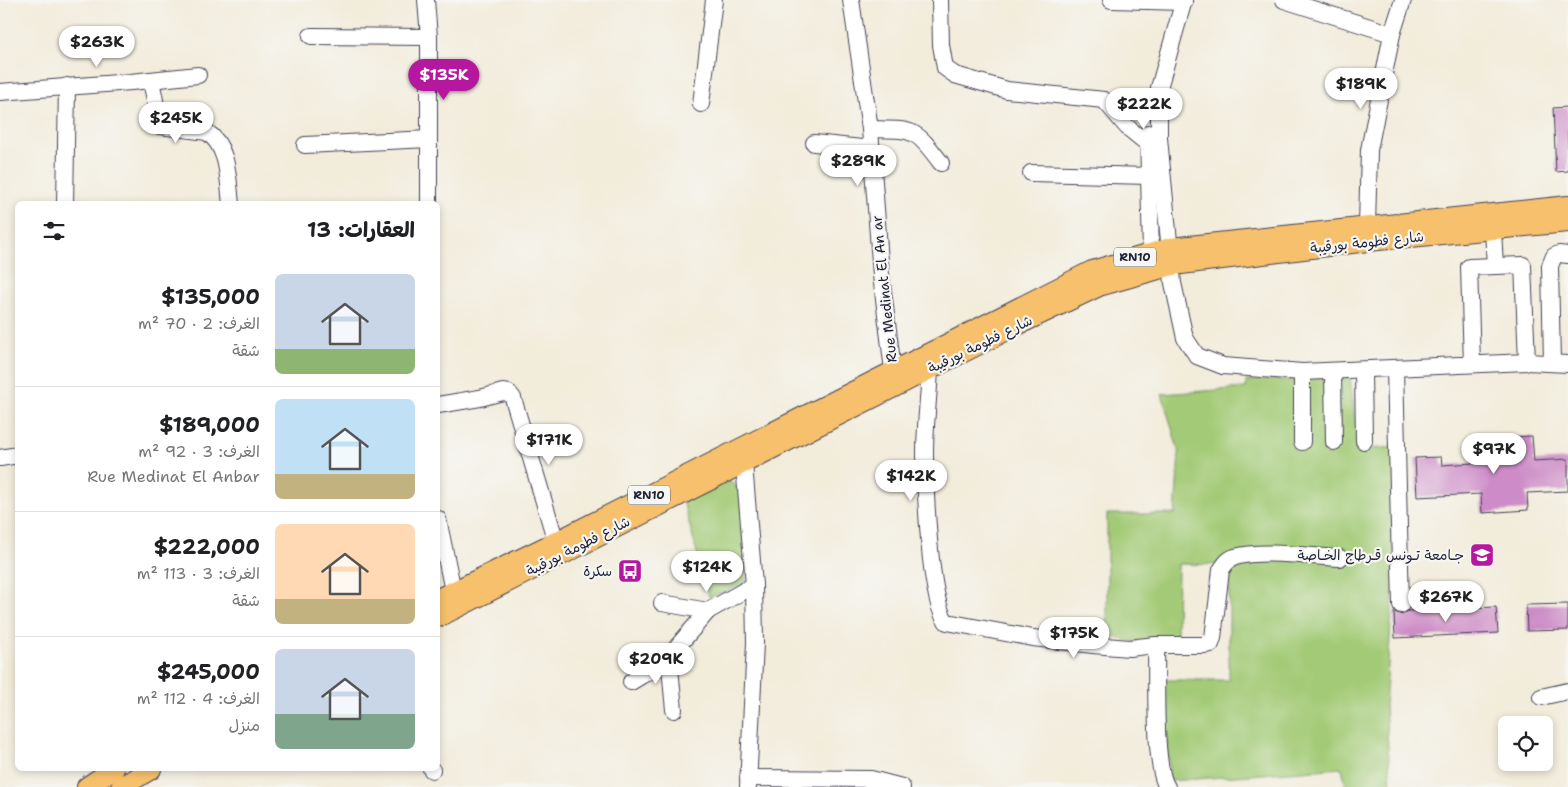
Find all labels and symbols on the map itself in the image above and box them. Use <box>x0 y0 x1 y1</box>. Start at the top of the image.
pin: $263K <box>62 26 132 68</box>
pin: $135K <box>409 58 479 101</box>
pin: $189K <box>1326 68 1396 110</box>
pin: $222K <box>1109 88 1179 130</box>
pin: $245K <box>141 102 211 144</box>
pin: $289K <box>823 144 893 187</box>
street label: Rue Medinat El An ar <box>867 214 901 363</box>
street label: شارع فطومة بورقيبة <box>1309 227 1425 258</box>
road number: RN10 <box>1114 248 1156 266</box>
street label: شارع فطومة بورقيبة <box>925 311 1036 378</box>
pin: $171K <box>514 424 584 466</box>
pin: $97K <box>1464 432 1524 475</box>
pin: $142K <box>876 460 946 502</box>
road number: RN10 <box>628 486 670 504</box>
street label: شارع فطومة بورقيبة <box>523 512 633 581</box>
school or university icon: جـامعة تـونس قـرطاج الخـاصة <box>1469 542 1495 568</box>
place label: جـامعة تـونس قـرطاج الخـاصة <box>1298 546 1464 565</box>
pin: $124K <box>672 550 742 593</box>
bus stop icon: سكرة <box>617 558 643 584</box>
place label: سكرة <box>583 562 612 580</box>
pin: $267K <box>1411 580 1481 623</box>
pin: $175K <box>1039 616 1109 659</box>
pin: $209K <box>621 642 691 685</box>

